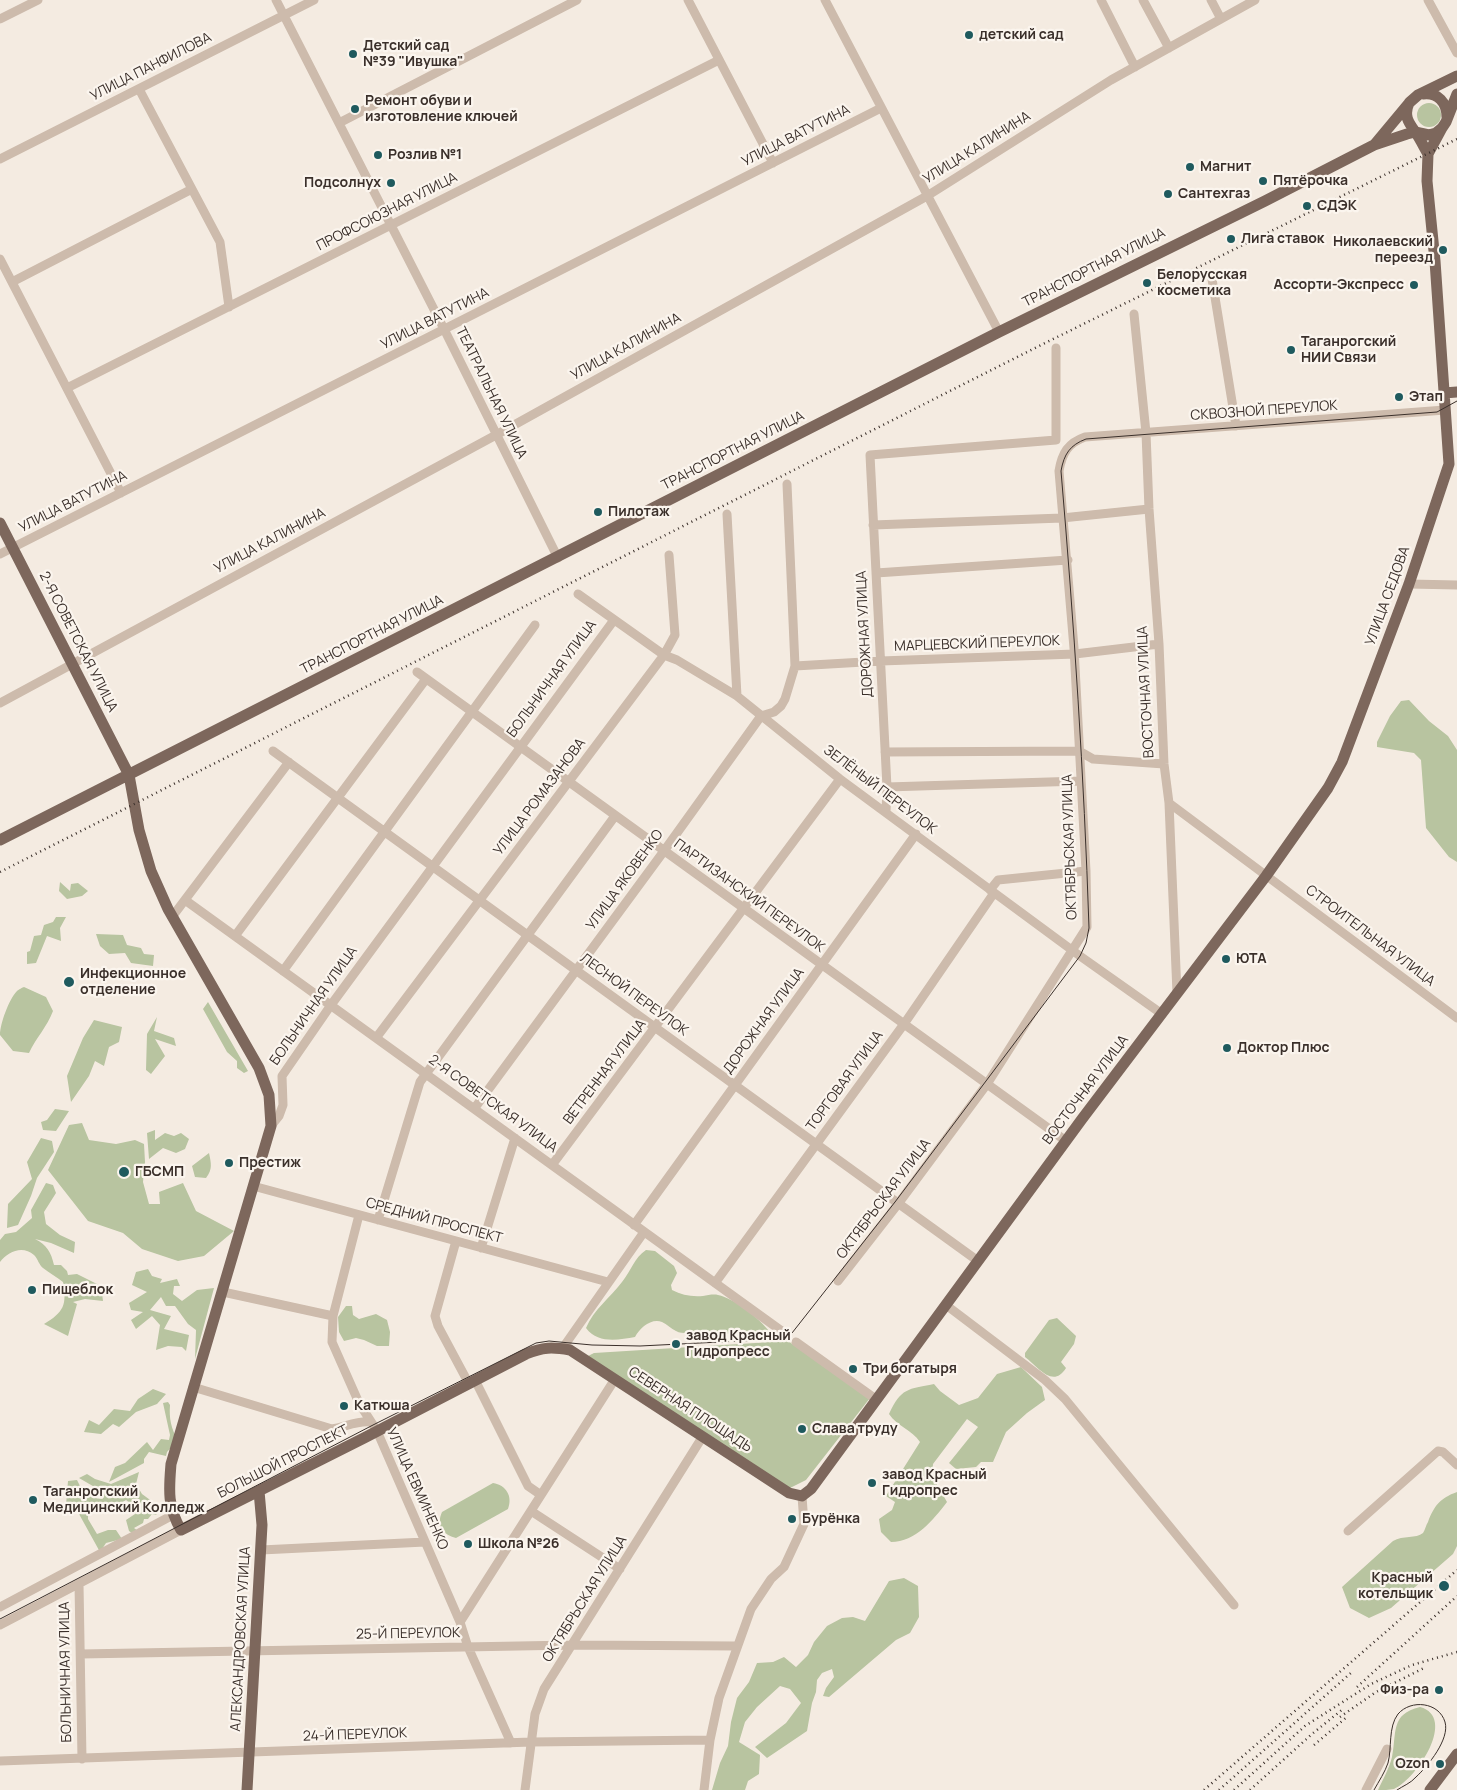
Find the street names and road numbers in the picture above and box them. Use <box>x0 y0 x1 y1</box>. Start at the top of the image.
street label: УЛИЦА ПАНФИЛОВА <box>88 29 214 105</box>
street label: УЛИЦА ВАТУТИНА <box>739 101 853 171</box>
street label: УЛИЦА КАЛИНИНА <box>920 108 1034 188</box>
street label: ПРОФСОЮЗНАЯ УЛИЦА <box>314 169 460 255</box>
street label: ТРАНСПОРТНАЯ УЛИЦА <box>1020 225 1168 311</box>
street label: УЛИЦА ВАТУТИНА <box>378 284 492 354</box>
street label: УЛИЦА КАЛИНИНА <box>568 310 684 384</box>
street label: ТЕАТРАЛЬНАЯ УЛИЦА <box>452 324 530 462</box>
street label: СКВОЗНОЙ ПЕРЕУЛОК <box>1190 397 1338 425</box>
street label: ТРАНСПОРТНАЯ УЛИЦА <box>659 408 807 494</box>
street label: УЛИЦА ВАТУТИНА <box>16 467 130 537</box>
street label: УЛИЦА КАЛИНИНА <box>212 505 328 577</box>
street label: УЛИЦА СЕДОВА <box>1362 544 1414 648</box>
street label: 2-Я СОВЕТСКАЯ УЛИЦА <box>35 569 121 715</box>
street label: ДОРОЖНАЯ УЛИЦА <box>853 570 877 698</box>
street label: ТРАНСПОРТНАЯ УЛИЦА <box>298 592 446 678</box>
street label: БОЛЬНИЧНАЯ УЛИЦА <box>504 617 600 741</box>
street label: ВОСТОЧНАЯ УЛИЦА <box>1134 625 1158 759</box>
street label: МАРЦЕВСКИЙ ПЕРЕУЛОК <box>894 633 1060 655</box>
street label: УЛИЦА РОМАЗАНОВА <box>491 735 589 859</box>
street label: ЗЕЛЁНЫЙ ПЕРЕУЛОК <box>820 742 940 838</box>
street label: ОКТЯБРЬСКАЯ УЛИЦА <box>1059 774 1081 920</box>
street label: УЛИЦА ЯКОВЕНКО <box>583 827 667 933</box>
street label: ПАРТИЗАНСКИЙ ПЕРЕУЛОК <box>670 836 828 956</box>
street label: СТРОИТЕЛЬНАЯ УЛИЦА <box>1302 882 1438 990</box>
street label: БОЛЬНИЧНАЯ УЛИЦА <box>267 943 361 1069</box>
street label: ЛЕСНОЙ ПЕРЕУЛОК <box>577 950 691 1040</box>
street label: ДОРОЖНАЯ УЛИЦА <box>720 965 808 1077</box>
street label: ВЕТРЕННАЯ УЛИЦА <box>560 1016 650 1128</box>
street label: ТОРГОВАЯ УЛИЦА <box>803 1028 887 1134</box>
street label: ВОСТОЧНАЯ УЛИЦА <box>1039 1032 1133 1148</box>
street label: 2-Я СОВЕТСКАЯ УЛИЦА <box>425 1052 561 1156</box>
street label: ОКТЯБРЬСКАЯ УЛИЦА <box>833 1136 935 1262</box>
street label: СРЕДНИЙ ПРОСПЕКТ <box>364 1195 504 1247</box>
street label: СЕВЕРНАЯ ПЛОЩАДЬ <box>625 1364 755 1456</box>
street label: БОЛЬШОЙ ПРОСПЕКТ <box>215 1422 351 1502</box>
street label: УЛИЦА ЕВМИНЕНКО <box>383 1425 451 1553</box>
street label: ОКТЯБРЬСКАЯ УЛИЦА <box>539 1533 631 1665</box>
street label: АЛЕКСАНДРОВСКАЯ УЛИЦА <box>228 1546 254 1732</box>
street label: БОЛЬНИЧНАЯ УЛИЦА <box>56 1601 76 1743</box>
street label: 25-Й ПЕРЕУЛОК <box>356 1625 460 1643</box>
street label: 24-Й ПЕРЕУЛОК <box>303 1725 407 1745</box>

